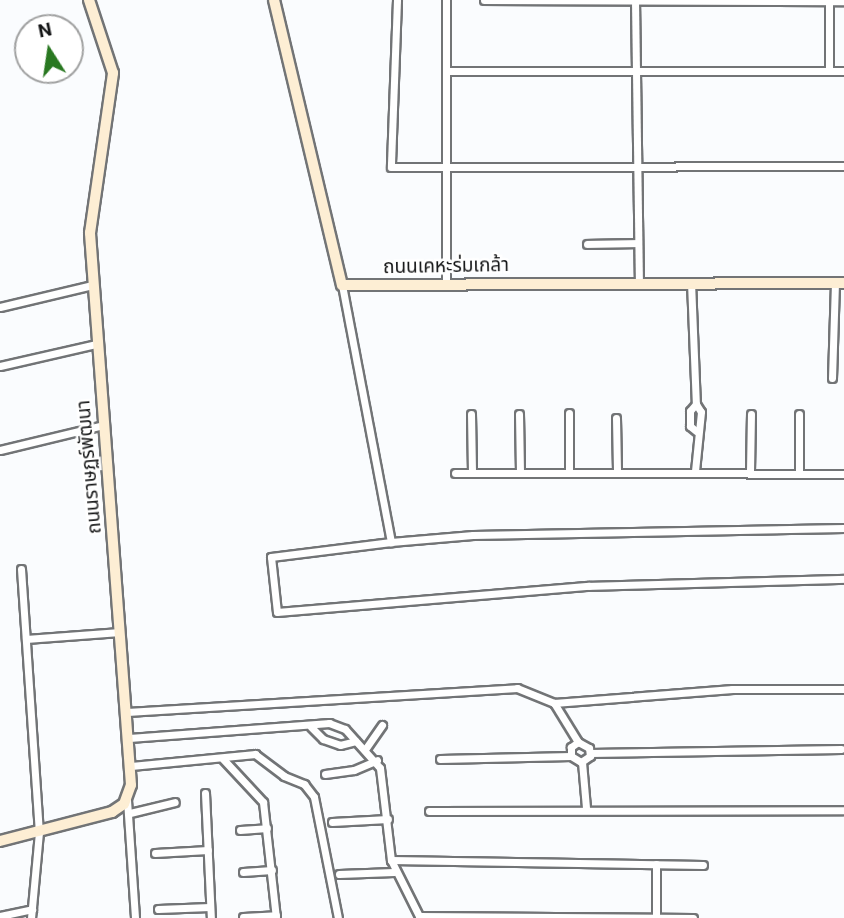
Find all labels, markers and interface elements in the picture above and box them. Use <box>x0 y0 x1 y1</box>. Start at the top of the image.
north arrow <box>14 14 84 84</box>
text: N <box>36 17 54 43</box>
street label: ถนนเคหะร่มเกล้า <box>383 254 509 278</box>
street label: ถนนราษฏร์พัฒนา <box>72 399 106 535</box>

